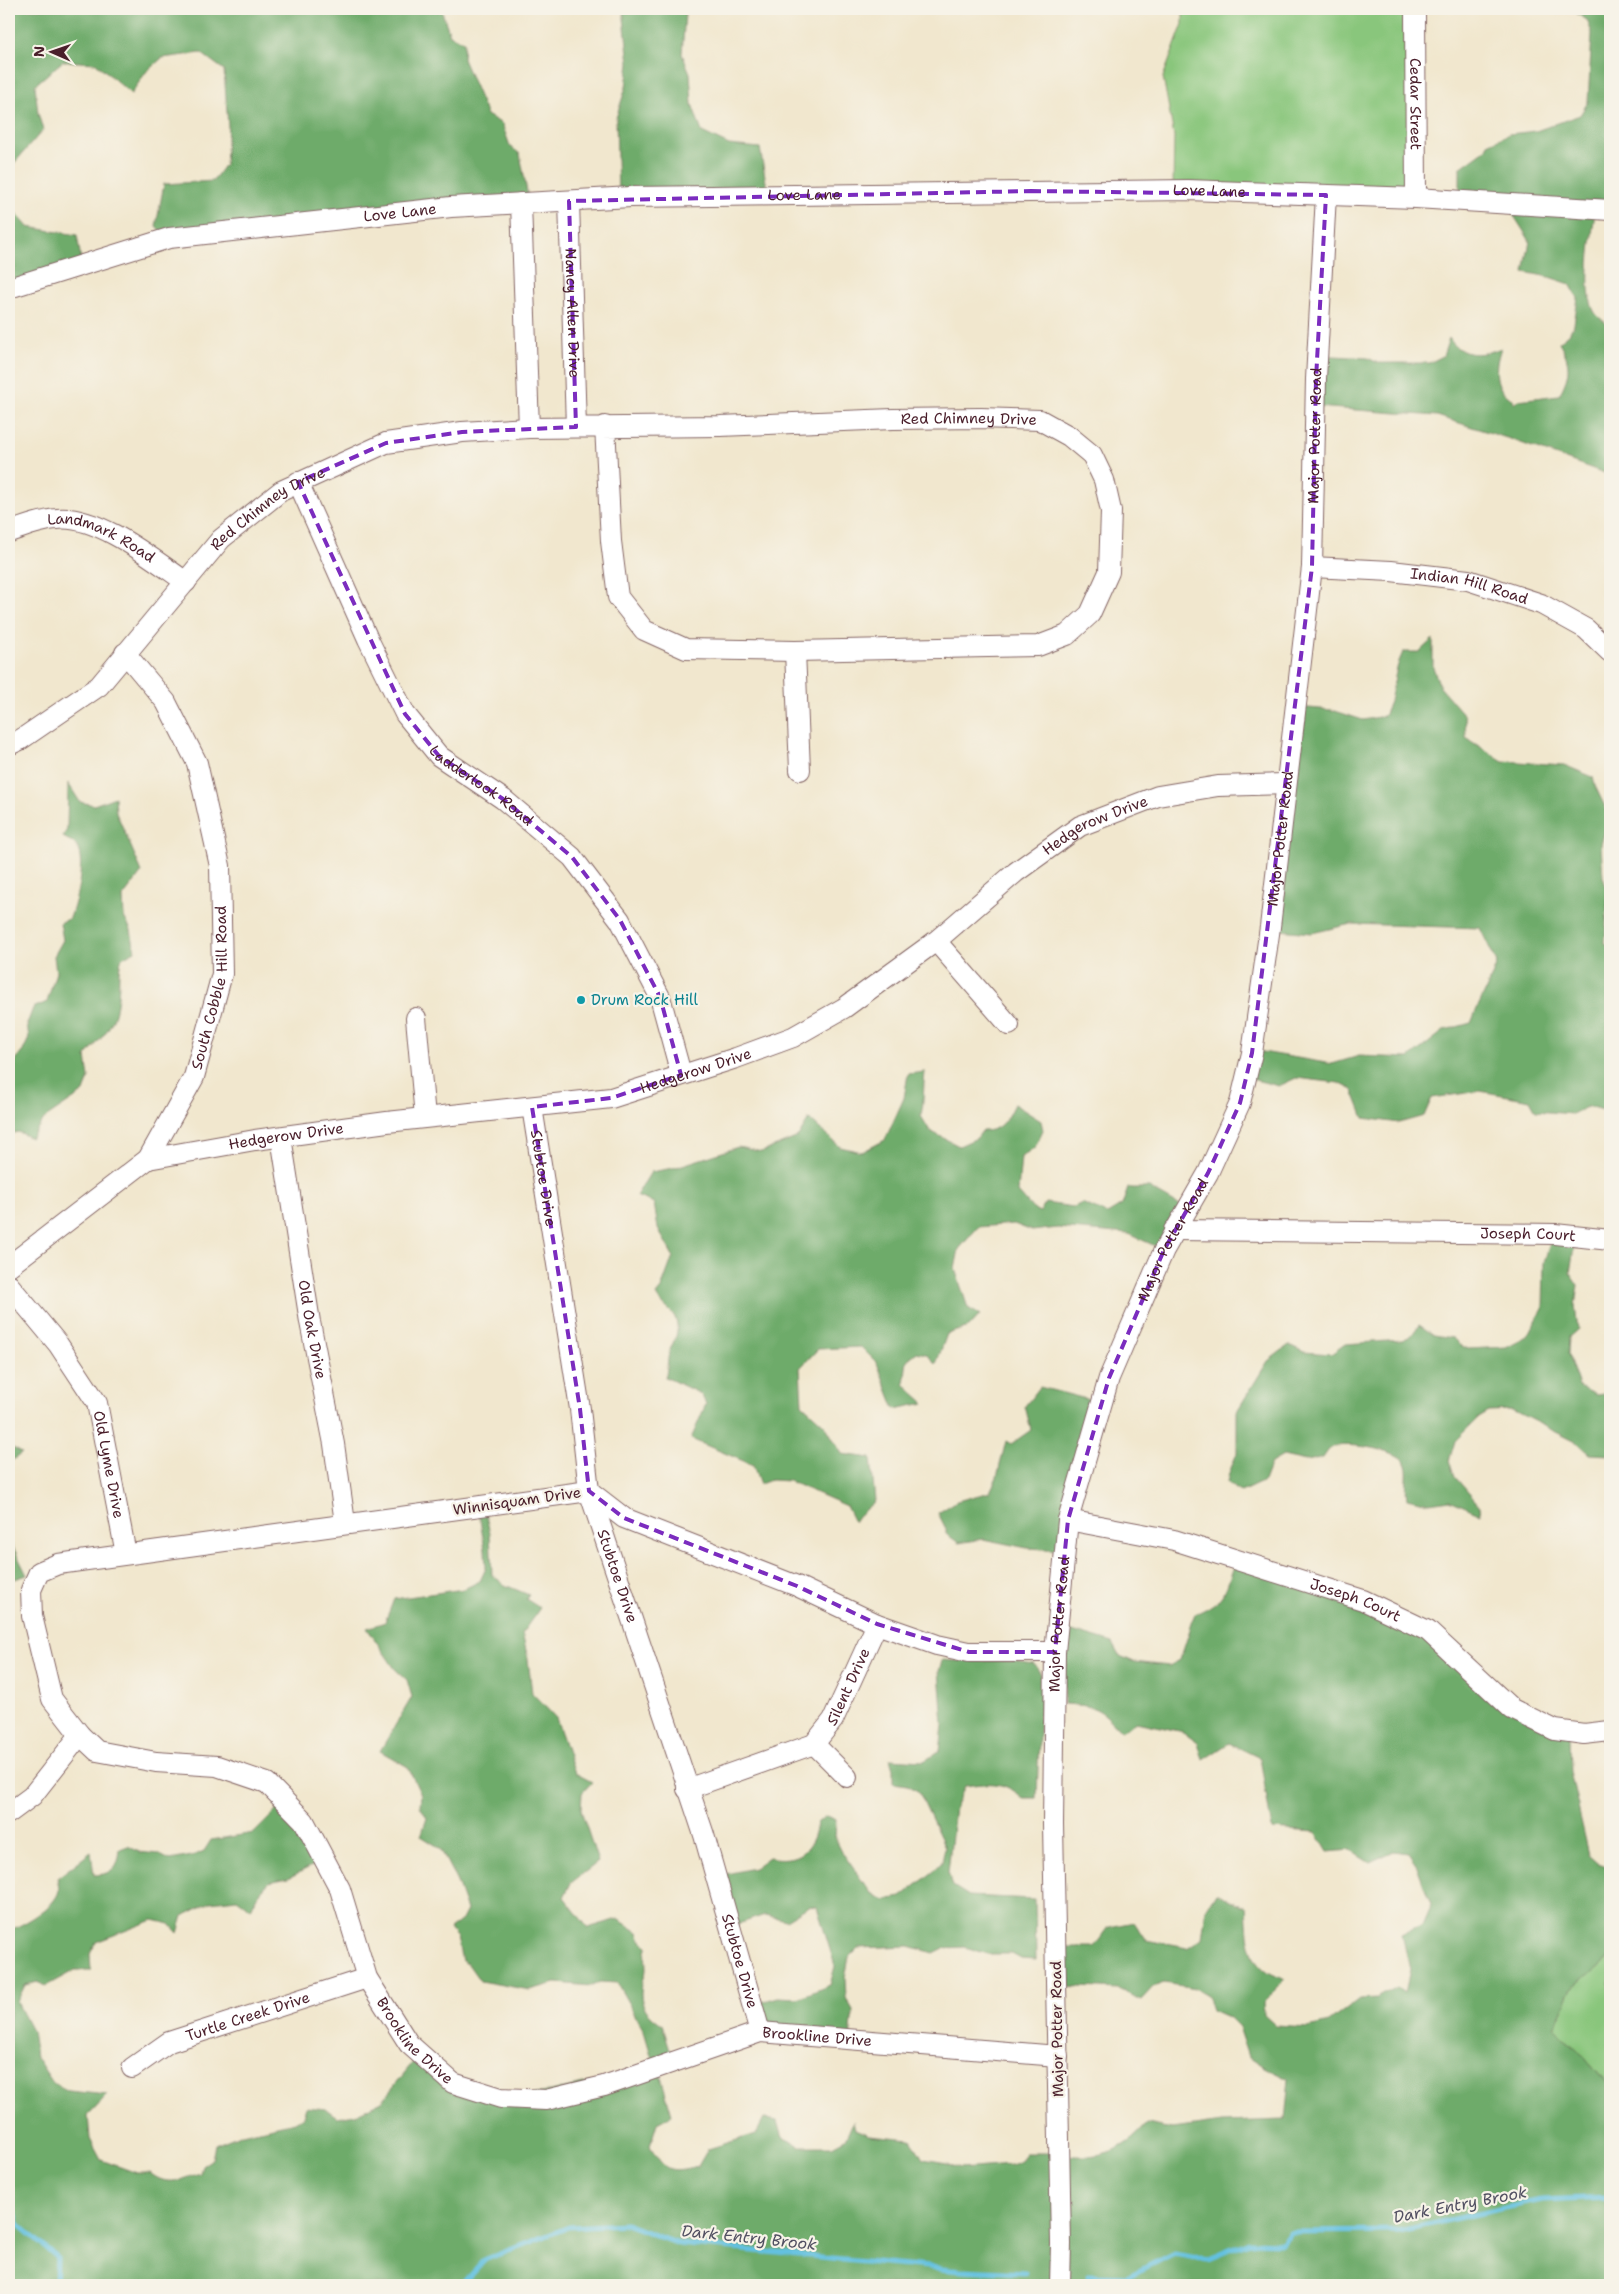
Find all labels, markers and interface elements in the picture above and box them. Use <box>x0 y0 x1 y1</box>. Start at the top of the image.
north arrow <box>28 28 78 78</box>
text: N <box>30 46 48 57</box>
street label: Cedar Street <box>1405 58 1426 150</box>
street label: Love Lane <box>1173 180 1246 202</box>
street label: Love Lane <box>768 184 841 205</box>
street label: Love Lane <box>362 199 437 227</box>
street label: Nancy Allen Drive <box>560 248 584 378</box>
street label: Major Potter Road <box>1303 366 1327 504</box>
street label: Red Chimney Drive <box>901 408 1037 430</box>
street label: Red Chimney Drive <box>206 462 328 555</box>
street label: Landmark Road <box>46 508 159 567</box>
street label: Indian Hill Road <box>1409 563 1531 609</box>
street label: Ladderlook Road <box>424 741 538 831</box>
street label: Major Potter Road <box>1262 769 1298 908</box>
street label: Hedgerow Drive <box>1038 791 1151 860</box>
street label: South Cobble Hill Road <box>186 905 232 1072</box>
place label: Drum Rock Hill <box>591 990 699 1010</box>
marker: Drum Rock Hill <box>575 994 587 1006</box>
street label: Hedgerow Drive <box>637 1043 754 1098</box>
street label: Hedgerow Drive <box>227 1118 345 1155</box>
street label: Stubtoe Drive <box>526 1128 561 1228</box>
street label: Major Potter Road <box>1133 1174 1213 1305</box>
street label: Joseph Court <box>1480 1223 1577 1246</box>
street label: Old Oak Drive <box>294 1278 331 1381</box>
street label: Old Lyme Drive <box>89 1409 129 1520</box>
street label: Winnisquam Drive <box>452 1482 582 1520</box>
street label: Stubtoe Drive <box>592 1527 642 1626</box>
street label: Major Potter Road <box>1045 1555 1074 1692</box>
street label: Joseph Court <box>1307 1574 1404 1627</box>
street label: Silent Drive <box>822 1645 875 1730</box>
street label: Stubtoe Drive <box>717 1911 763 2011</box>
street label: Major Potter Road <box>1046 1960 1068 2097</box>
street label: Turtle Creek Drive <box>183 1987 312 2046</box>
street label: Brookline Drive <box>372 1993 458 2089</box>
street label: Brookline Drive <box>762 2022 873 2051</box>
water label: Dark Entry Brook <box>1392 2181 1529 2228</box>
water label: Dark Entry Brook <box>680 2220 817 2255</box>

